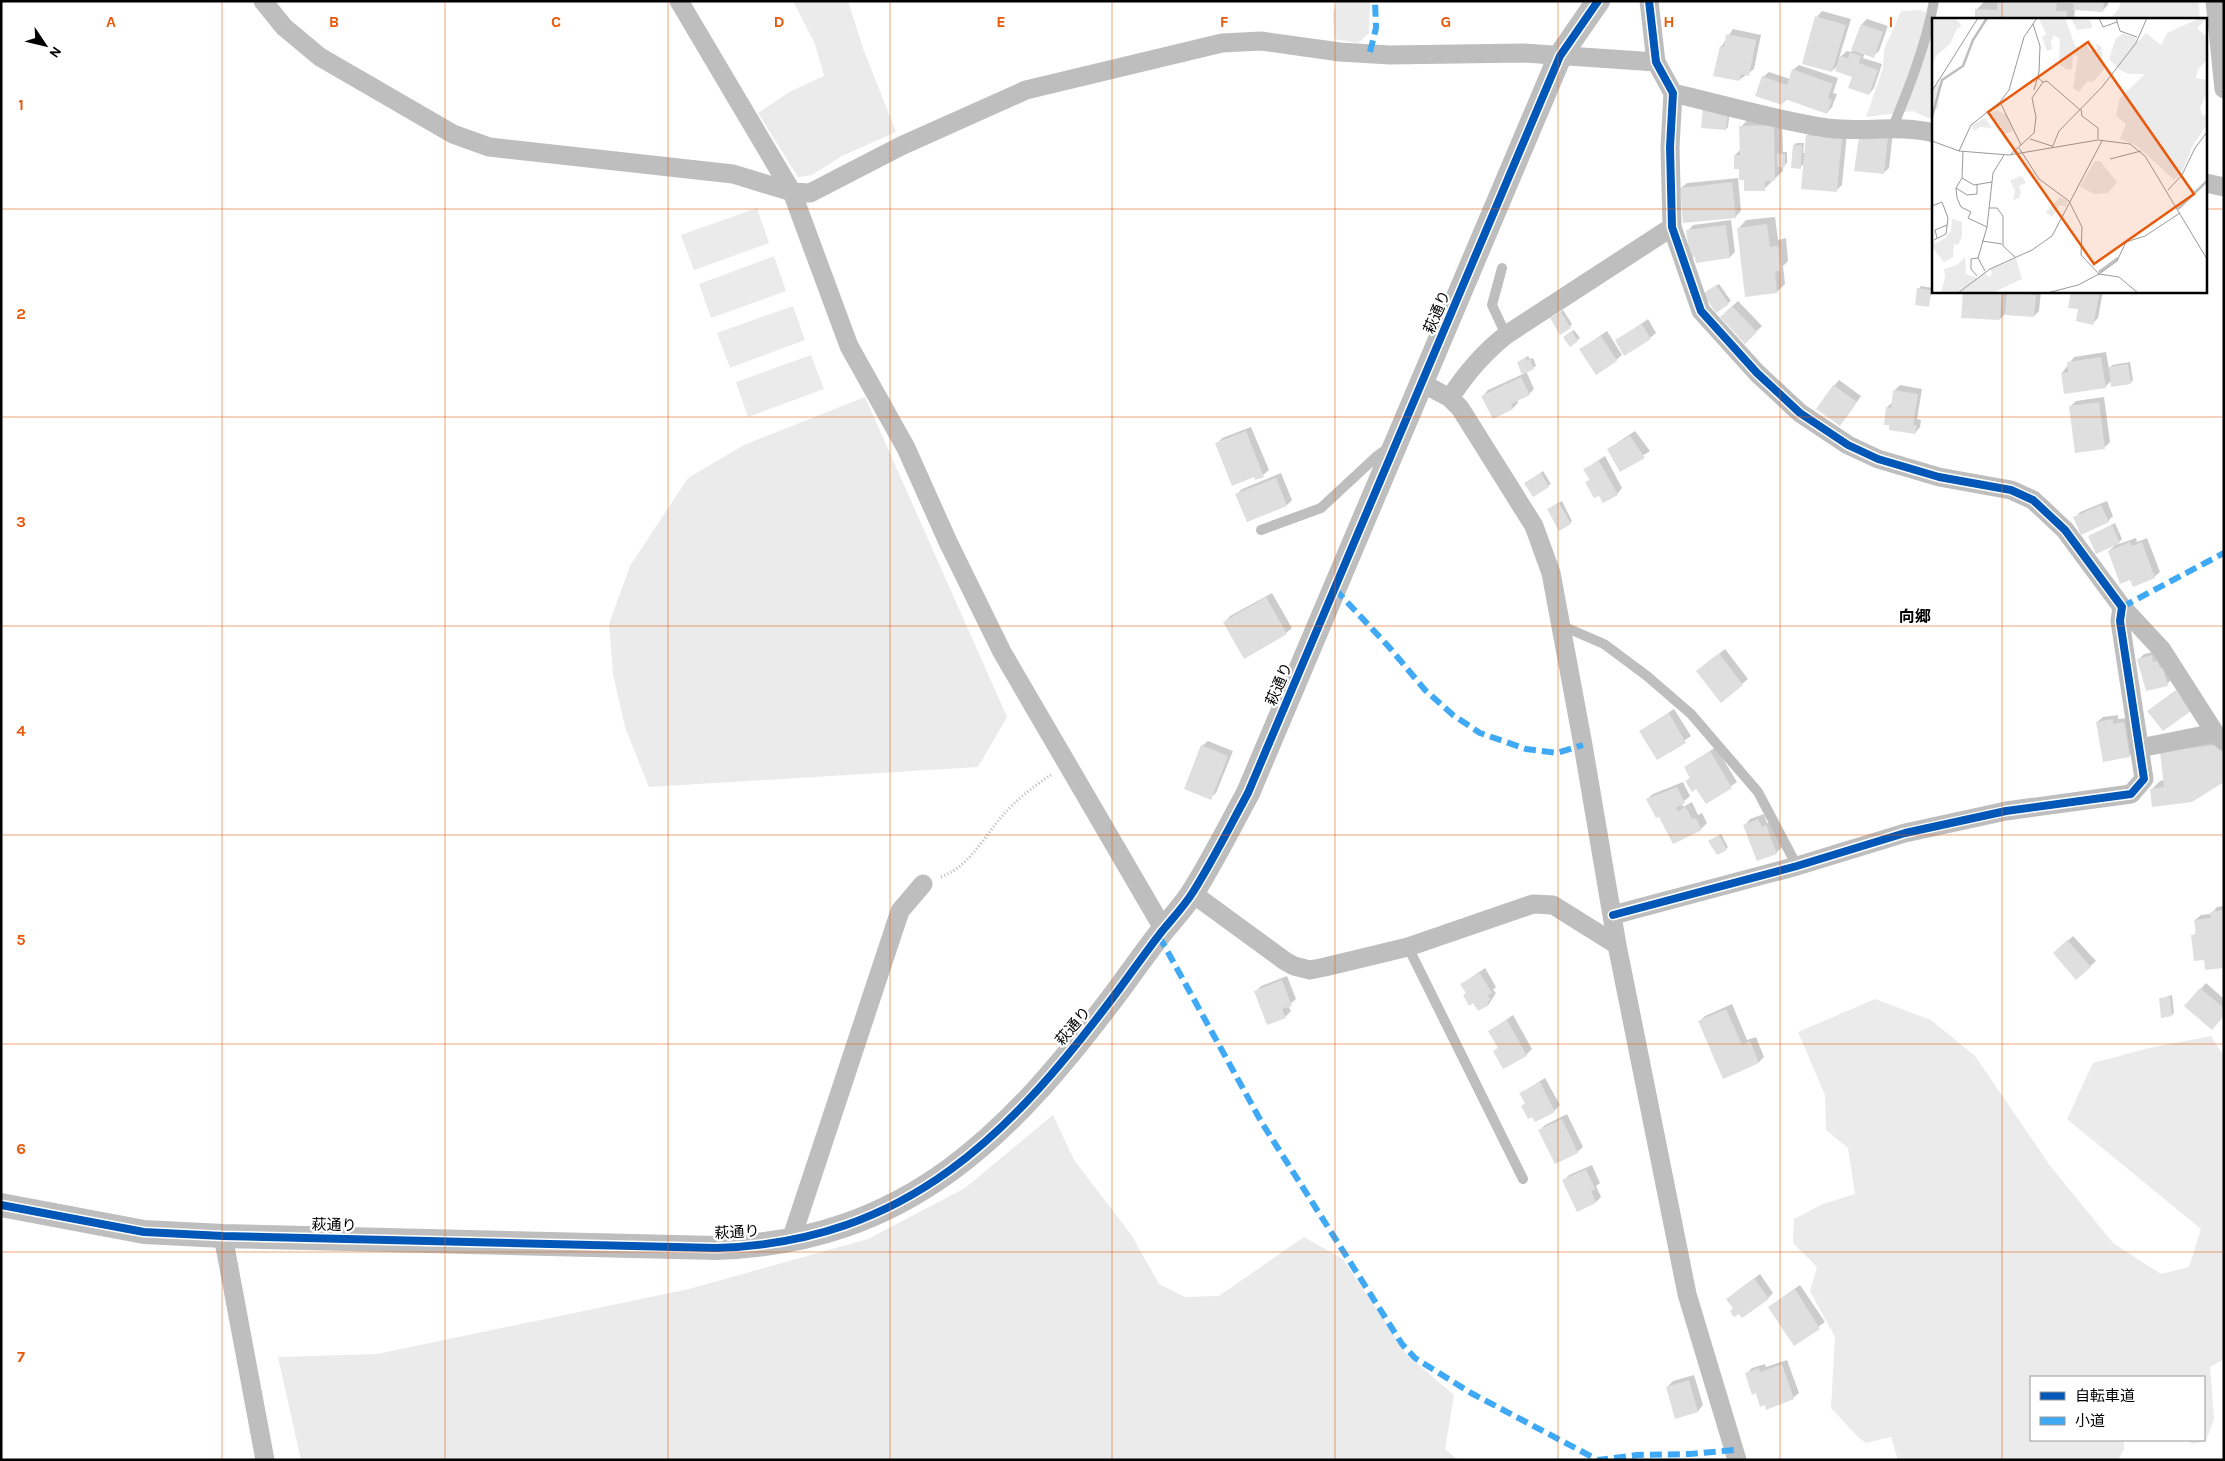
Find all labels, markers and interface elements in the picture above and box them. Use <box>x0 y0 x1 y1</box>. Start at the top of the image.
text: A <box>106 12 116 31</box>
text: B <box>329 12 339 31</box>
text: C <box>551 12 561 31</box>
text: D <box>774 12 785 31</box>
text: E <box>996 12 1006 31</box>
text: F <box>1220 12 1229 31</box>
text: G <box>1441 12 1451 31</box>
text: H <box>1663 12 1675 31</box>
text: I <box>1889 12 1893 31</box>
inset map <box>1932 18 2208 292</box>
north arrow <box>20 20 70 70</box>
text: N <box>45 43 65 61</box>
text: 1 <box>18 95 24 114</box>
street label: 萩通り <box>1420 288 1454 336</box>
text: 2 <box>16 304 26 323</box>
text: 3 <box>16 512 26 531</box>
district label: 向郷 <box>1899 607 1931 626</box>
street label: 萩通り <box>1262 660 1296 708</box>
text: 4 <box>16 721 26 740</box>
text: 5 <box>16 930 26 949</box>
street label: 萩通り <box>1052 1003 1094 1049</box>
text: 6 <box>16 1139 26 1158</box>
street label: 萩通り <box>311 1216 357 1234</box>
street label: 萩通り <box>714 1222 760 1242</box>
text: 7 <box>17 1347 25 1366</box>
legend <box>2030 1376 2205 1441</box>
text: 自転車道 <box>2075 1387 2135 1405</box>
text: 小道 <box>2075 1412 2105 1430</box>

